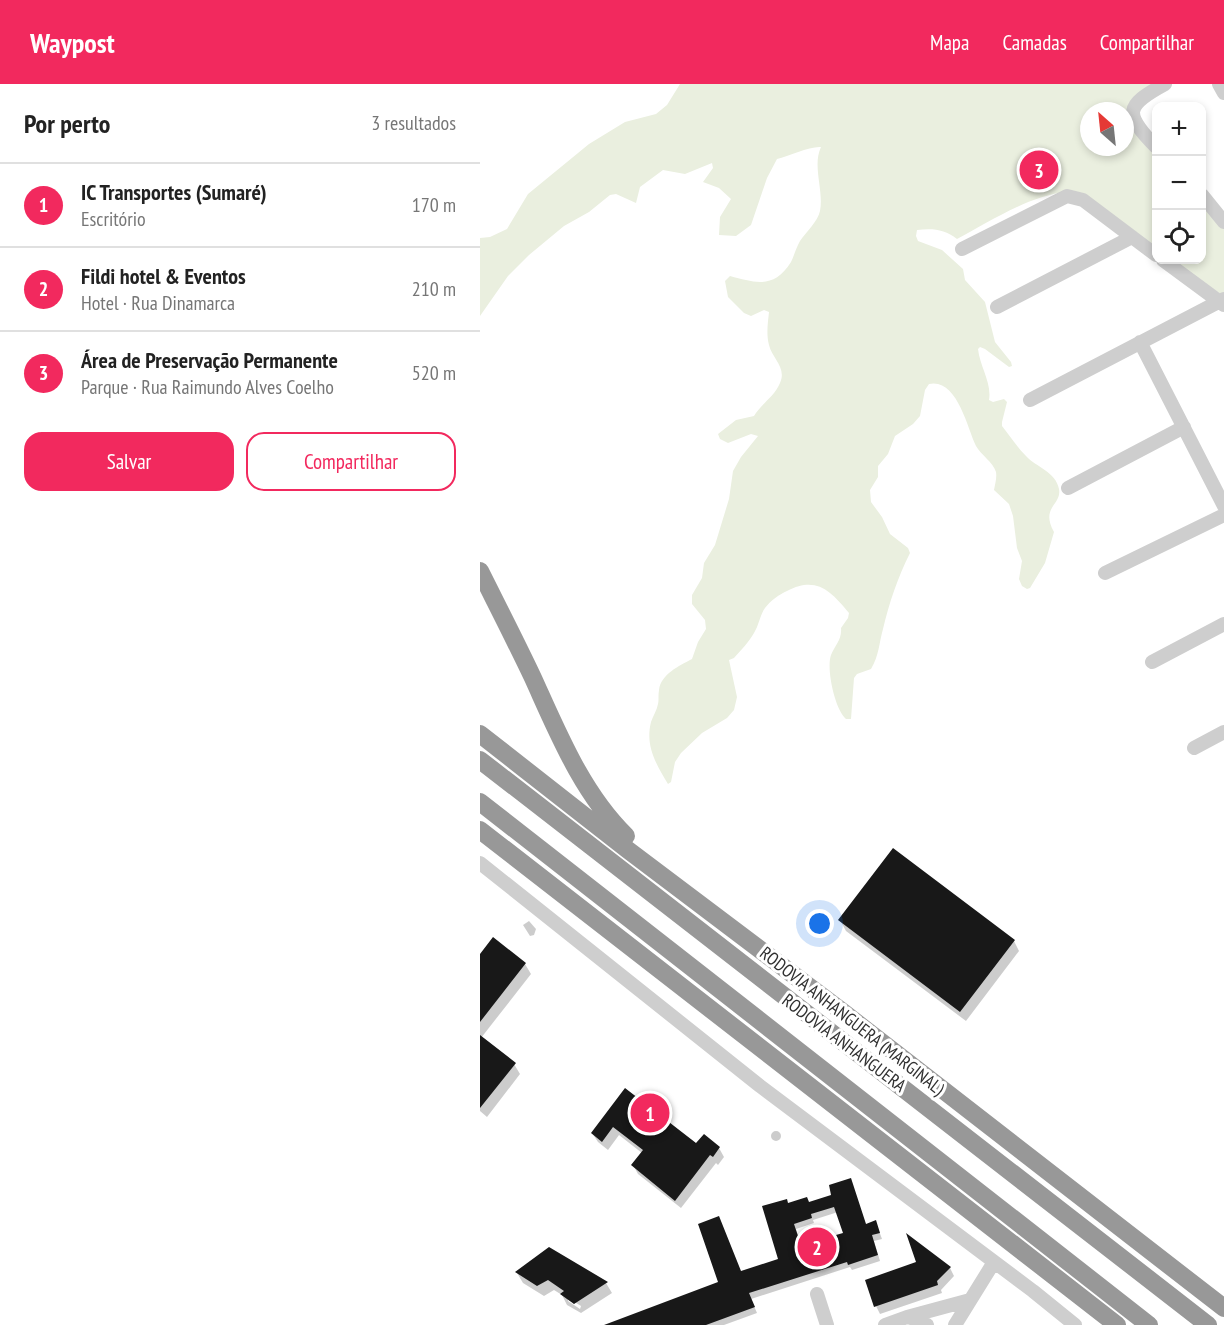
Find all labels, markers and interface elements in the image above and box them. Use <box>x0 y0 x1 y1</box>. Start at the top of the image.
text: Waypost <box>30 24 115 61</box>
text: Mapa <box>930 29 969 56</box>
text: Camadas <box>1002 29 1067 56</box>
text: Compartilhar <box>1100 29 1194 56</box>
north arrow <box>1080 102 1134 156</box>
map controls <box>1152 102 1206 264</box>
button: + <box>1152 102 1206 156</box>
text: Por perto <box>24 107 110 140</box>
text: 3 resultados <box>371 110 456 136</box>
pin: 3 <box>1020 148 1058 193</box>
button: − <box>1152 156 1206 210</box>
text: IC Transportes (Sumaré) <box>81 178 267 206</box>
text: 1 <box>39 192 48 218</box>
text: 170 m <box>412 192 456 218</box>
text: Escritório <box>81 206 146 232</box>
button: locate <box>1152 210 1206 264</box>
text: Fildi hotel & Eventos <box>81 262 246 290</box>
text: 2 <box>39 276 48 302</box>
text: 210 m <box>412 276 456 302</box>
text: Hotel · Rua Dinamarca <box>81 290 235 316</box>
text: Área de Preservação Permanente <box>81 346 338 374</box>
text: 3 <box>39 360 48 386</box>
text: 520 m <box>412 360 456 386</box>
text: Parque · Rua Raimundo Alves Coelho <box>81 374 334 400</box>
button: Salvar <box>24 432 234 491</box>
button: Compartilhar <box>246 432 456 491</box>
your location <box>805 909 834 938</box>
street label: RODOVIA ANHANGUERA (MARGINAL) <box>755 942 949 1100</box>
street label: RODOVIA ANHANGUERA <box>777 989 911 1097</box>
pin: 1 <box>630 1090 670 1136</box>
pin: 2 <box>798 1224 836 1270</box>

